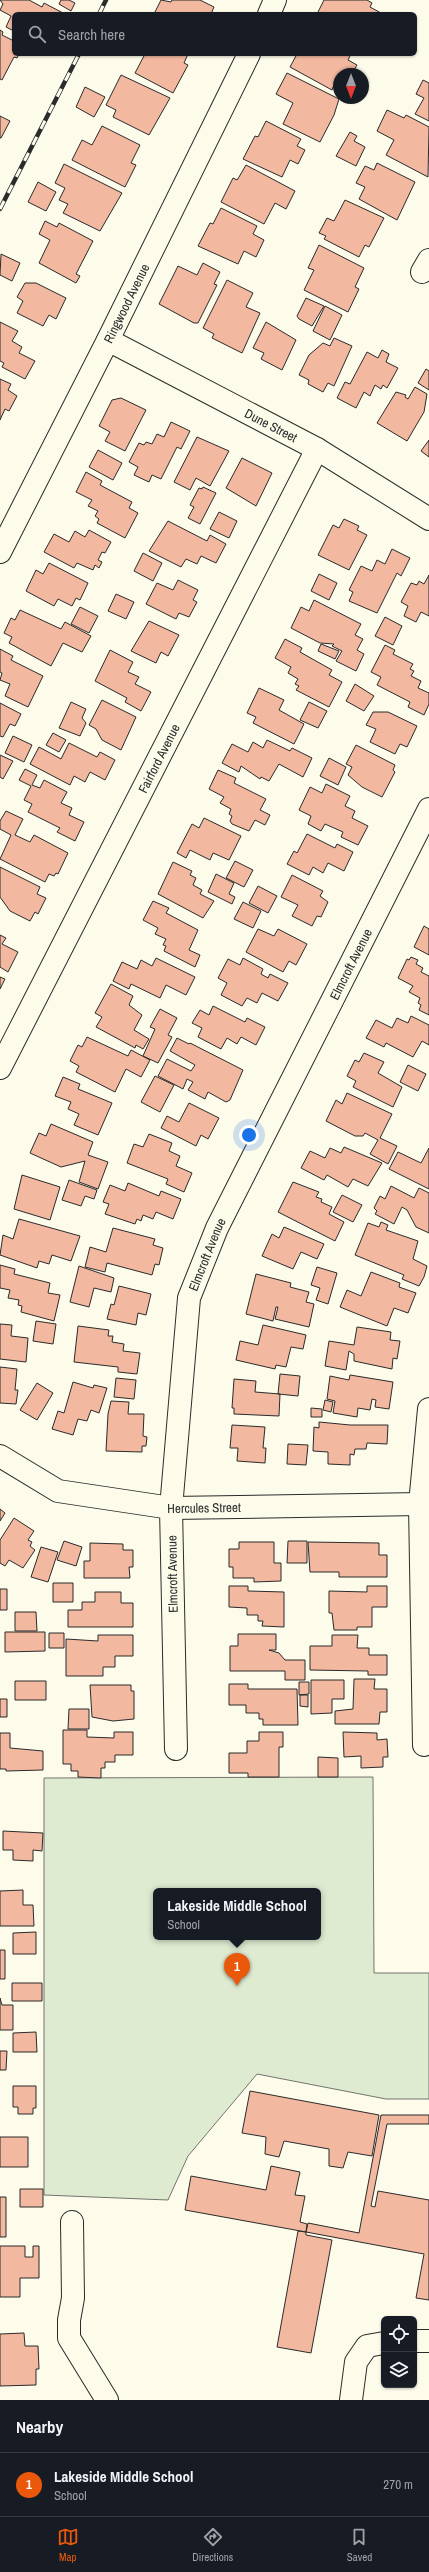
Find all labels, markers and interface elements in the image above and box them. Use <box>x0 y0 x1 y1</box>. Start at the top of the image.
search box <box>12 12 417 56</box>
icon: search <box>26 23 48 45</box>
text: Search here <box>58 24 125 45</box>
north arrow <box>333 68 369 104</box>
street label: Ringwood Avenue <box>100 261 153 346</box>
street label: Dune Street <box>242 405 300 446</box>
street label: Fairford Avenue <box>134 721 184 796</box>
street label: Elmcroft Avenue <box>326 926 376 1003</box>
your location <box>239 1125 259 1145</box>
street label: Elmcroft Avenue <box>185 1215 230 1294</box>
street label: Hercules Street <box>167 1499 241 1517</box>
street label: Elmcroft Avenue <box>163 1535 182 1613</box>
popup <box>153 1888 321 1940</box>
text: Lakeside Middle School <box>167 1895 307 1916</box>
text: School <box>167 1916 200 1933</box>
pin: 1 <box>224 1953 250 1986</box>
map controls <box>381 2316 417 2388</box>
button: locate <box>381 2316 417 2352</box>
button: layers <box>381 2352 417 2388</box>
text: Nearby <box>16 2415 63 2438</box>
text: Lakeside Middle School <box>54 2466 193 2487</box>
text: 1 <box>26 2476 32 2493</box>
text: 270 m <box>383 2476 413 2493</box>
text: School <box>54 2487 87 2504</box>
tab: Map <box>57 2526 79 2564</box>
tab: Directions <box>192 2526 233 2564</box>
tab: Saved <box>347 2526 372 2564</box>

